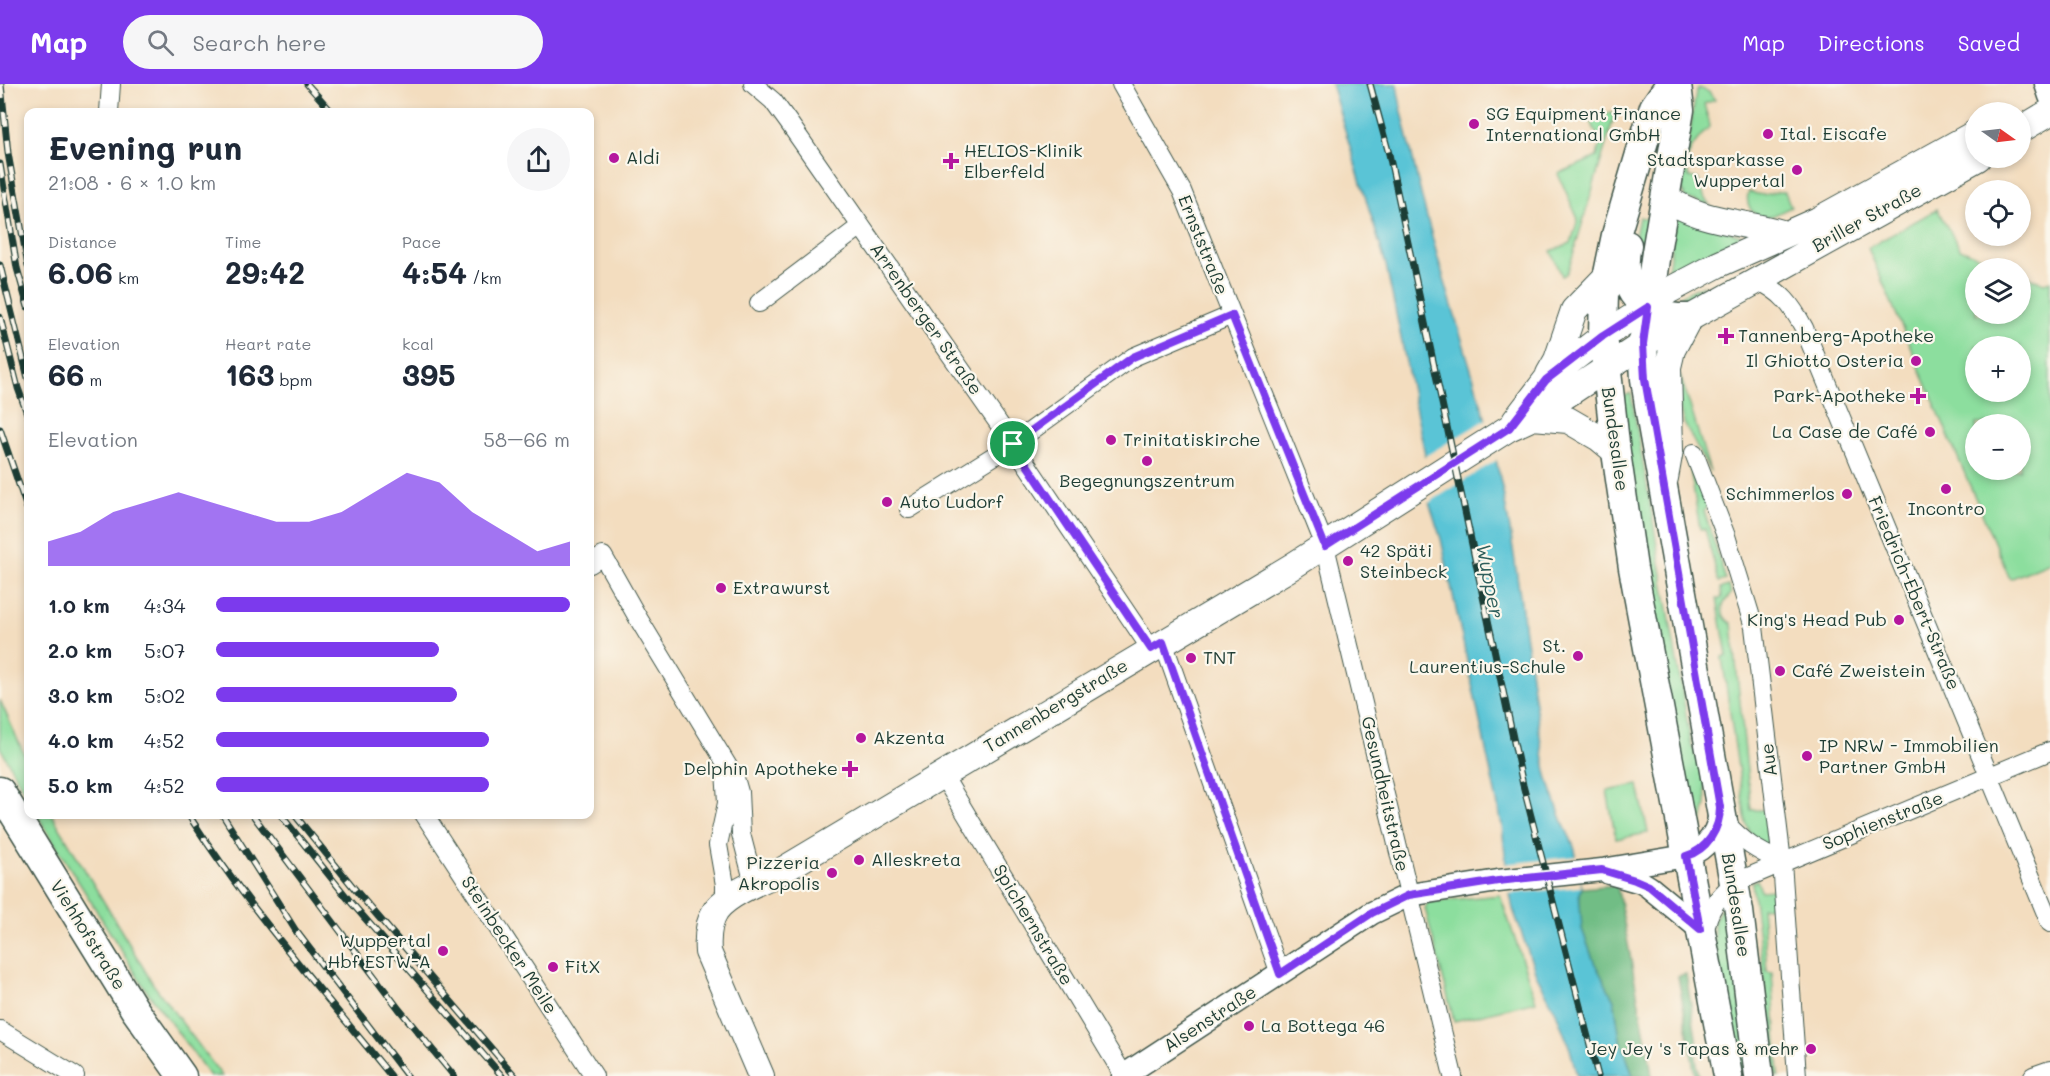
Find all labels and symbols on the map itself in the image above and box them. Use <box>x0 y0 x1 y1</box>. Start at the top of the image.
place label: SG Equipment Finance International GmbH <box>1486 101 1681 146</box>
north arrow <box>1965 102 2031 168</box>
marker: SG Equipment Finance International GmbH <box>1467 117 1481 131</box>
place label: Ital. Eiscafe <box>1780 121 1887 145</box>
marker: Ital. Eiscafe <box>1761 127 1775 141</box>
place label: HELIOS-Klinik Elberfeld <box>964 138 1082 183</box>
place label: Aldi <box>626 145 660 169</box>
place label: Stadtsparkasse Wuppertal <box>1647 147 1785 192</box>
marker: Aldi <box>607 151 621 165</box>
marker: HELIOS-Klinik Elberfeld <box>942 152 960 170</box>
marker: Stadtsparkasse Wuppertal <box>1790 163 1804 177</box>
street label: Briller Straße <box>1808 177 1925 257</box>
street label: Ernststraße <box>1173 191 1235 298</box>
street label: Arrenberger Straße <box>865 238 988 399</box>
place label: Tannenberg-Apotheke <box>1738 323 1934 347</box>
marker: Tannenberg-Apotheke <box>1719 329 1733 343</box>
place label: Il Ghiotto Osteria <box>1746 348 1904 372</box>
marker: Il Ghiotto Osteria <box>1909 354 1923 368</box>
place label: Park-Apotheke <box>1773 383 1906 407</box>
street label: Bundesallee <box>1597 385 1635 492</box>
marker: Park-Apotheke <box>1911 389 1925 403</box>
pin <box>987 418 1038 469</box>
place label: La Case de Café <box>1772 419 1918 443</box>
marker: La Case de Café <box>1923 425 1937 439</box>
place label: Trinitatiskirche <box>1123 427 1260 451</box>
marker: Trinitatiskirche <box>1104 433 1118 447</box>
marker: Begegnungszentrum <box>1140 454 1154 468</box>
place label: Begegnungszentrum <box>1059 468 1235 492</box>
place label: Schimmerlos <box>1726 481 1835 505</box>
marker: Incontro <box>1939 482 1953 496</box>
marker: Schimmerlos <box>1840 487 1854 501</box>
place label: Auto Ludorf <box>899 489 1004 513</box>
street label: Friedrich-Ebert-Straße <box>1863 492 1967 693</box>
marker: Auto Ludorf <box>880 495 894 509</box>
place label: Incontro <box>1908 496 1985 520</box>
place label: 42 Späti Steinbeck <box>1360 538 1447 583</box>
water label: Wupper <box>1471 541 1511 620</box>
marker: 42 Späti Steinbeck <box>1341 554 1355 568</box>
place label: Extrawurst <box>733 575 830 599</box>
marker: Extrawurst <box>714 581 728 595</box>
place label: King's Head Pub <box>1747 607 1887 631</box>
marker: King's Head Pub <box>1892 613 1906 627</box>
place label: St. Laurentius-Schule <box>1409 633 1566 678</box>
place label: TNT <box>1203 645 1236 669</box>
marker: St. Laurentius-Schule <box>1571 649 1585 663</box>
marker: TNT <box>1184 651 1198 665</box>
street label: Tannenbergstraße <box>979 653 1132 758</box>
place label: Café Zweistein <box>1792 658 1925 682</box>
marker: Café Zweistein <box>1773 664 1787 678</box>
street label: Gesundheitstraße <box>1356 714 1416 874</box>
place label: Akzenta <box>873 725 945 749</box>
marker: Akzenta <box>854 731 868 745</box>
place label: IP NRW - Immobilien Partner GmbH <box>1819 733 1999 778</box>
street label: Aue <box>1754 742 1782 778</box>
marker: IP NRW - Immobilien Partner GmbH <box>1800 749 1814 763</box>
place label: Delphin Apotheke <box>683 756 838 780</box>
marker: Delphin Apotheke <box>843 762 857 776</box>
street label: Sophienstraße <box>1819 785 1947 855</box>
place label: Alleskreta <box>871 847 961 871</box>
place label: Pizzeria Akropolis <box>738 850 820 895</box>
street label: Bundesallee <box>1717 851 1757 958</box>
marker: Alleskreta <box>852 853 866 867</box>
street label: Spichernstraße <box>988 860 1079 989</box>
marker: Pizzeria Akropolis <box>825 866 839 880</box>
street label: Steinbecker Meile <box>456 871 563 1018</box>
street label: Viehhofstraße <box>45 875 132 994</box>
place label: Wuppertal Hbf ESTW-A <box>328 928 431 973</box>
marker: Wuppertal Hbf ESTW-A <box>436 944 450 958</box>
place label: FitX <box>565 954 600 978</box>
marker: FitX <box>546 960 560 974</box>
street label: Alsenstraße <box>1158 979 1261 1057</box>
place label: La Bottega 46 <box>1261 1013 1385 1037</box>
marker: La Bottega 46 <box>1242 1019 1256 1033</box>
place label: Jey Jey 's Tapas & mehr <box>1587 1036 1799 1060</box>
marker: Jey Jey 's Tapas & mehr <box>1804 1042 1818 1056</box>

